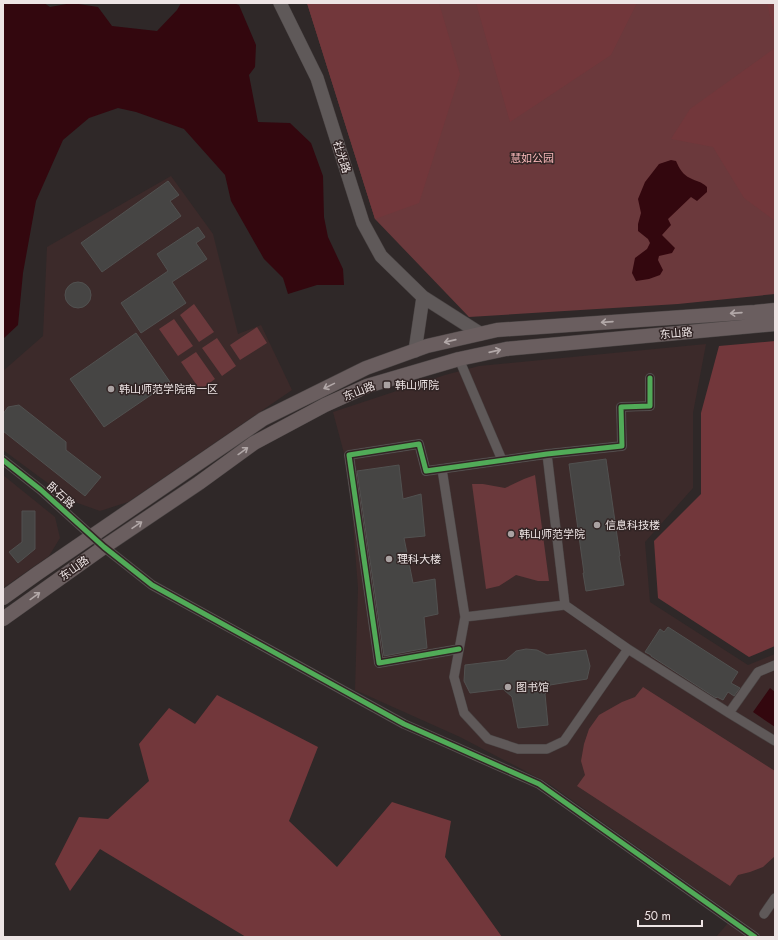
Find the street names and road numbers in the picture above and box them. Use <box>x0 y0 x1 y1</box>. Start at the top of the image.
street label: 社光路 <box>329 139 355 175</box>
street label: 东山路 <box>659 324 693 342</box>
street label: 东山路 <box>341 378 377 404</box>
street label: 卧石路 <box>43 478 79 512</box>
street label: 东山路 <box>56 552 92 584</box>

